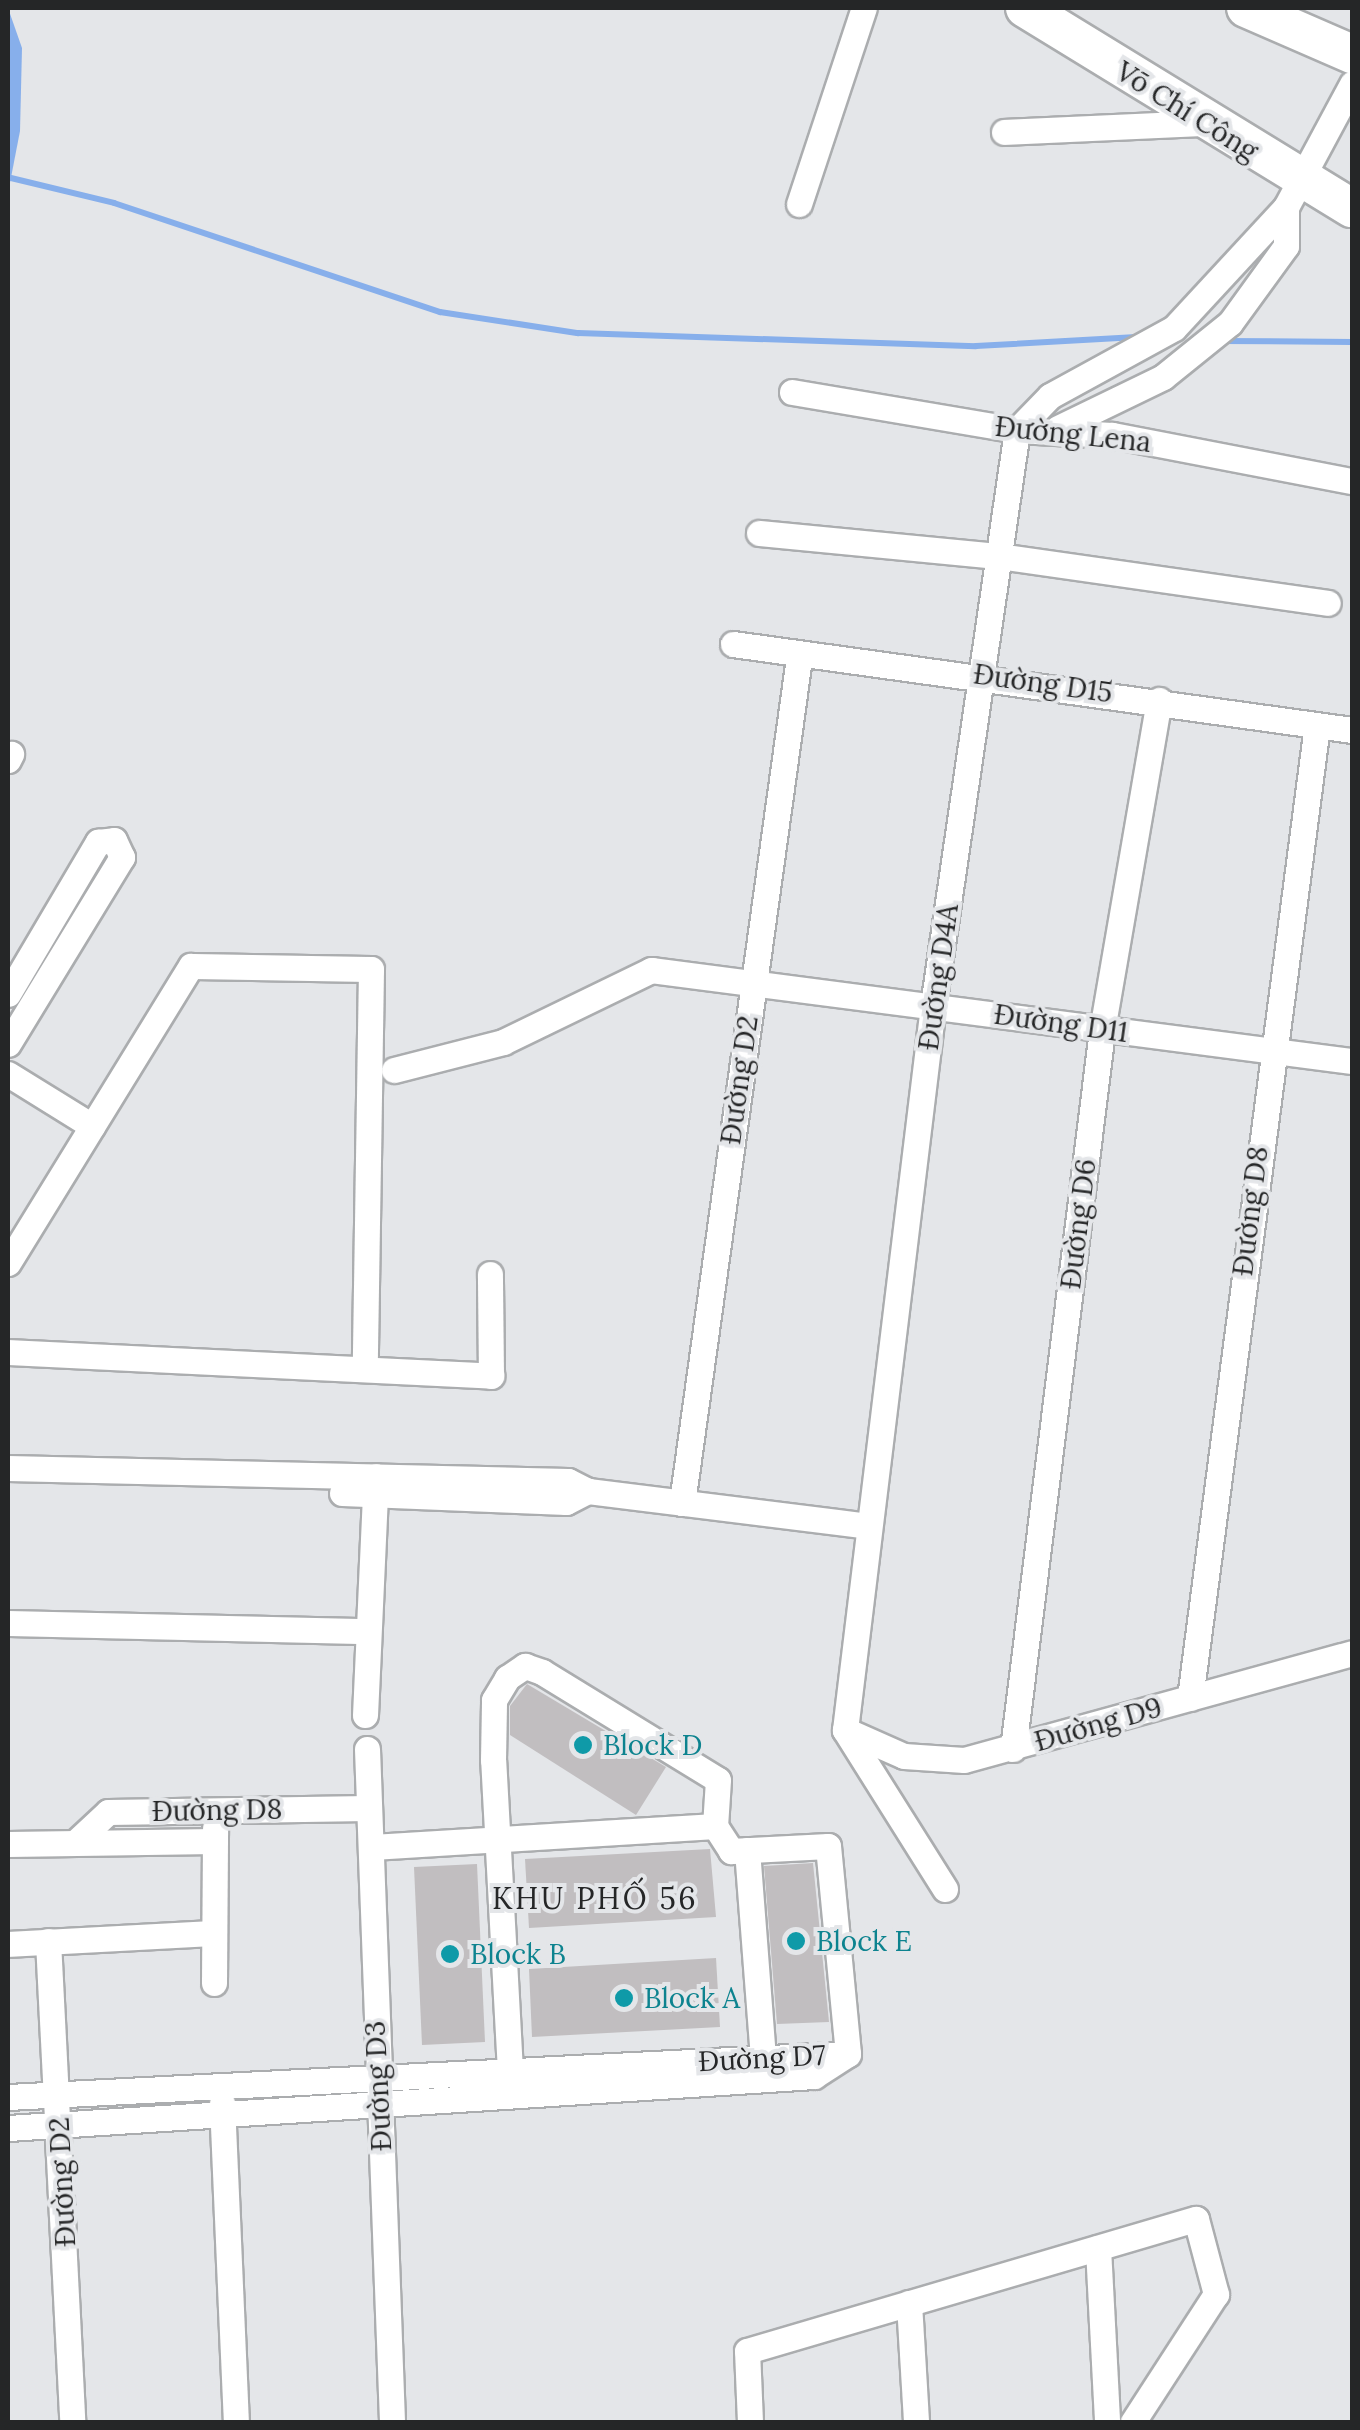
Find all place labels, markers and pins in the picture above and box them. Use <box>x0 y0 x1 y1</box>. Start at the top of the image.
place label: Block D <box>603 1728 702 1762</box>
marker: Block D <box>572 1734 594 1756</box>
place label: Block E <box>816 1924 912 1958</box>
marker: Block E <box>785 1930 807 1952</box>
place label: Block B <box>470 1937 566 1971</box>
marker: Block B <box>439 1943 461 1965</box>
place label: Block A <box>644 1981 740 2015</box>
marker: Block A <box>613 1987 635 2009</box>

